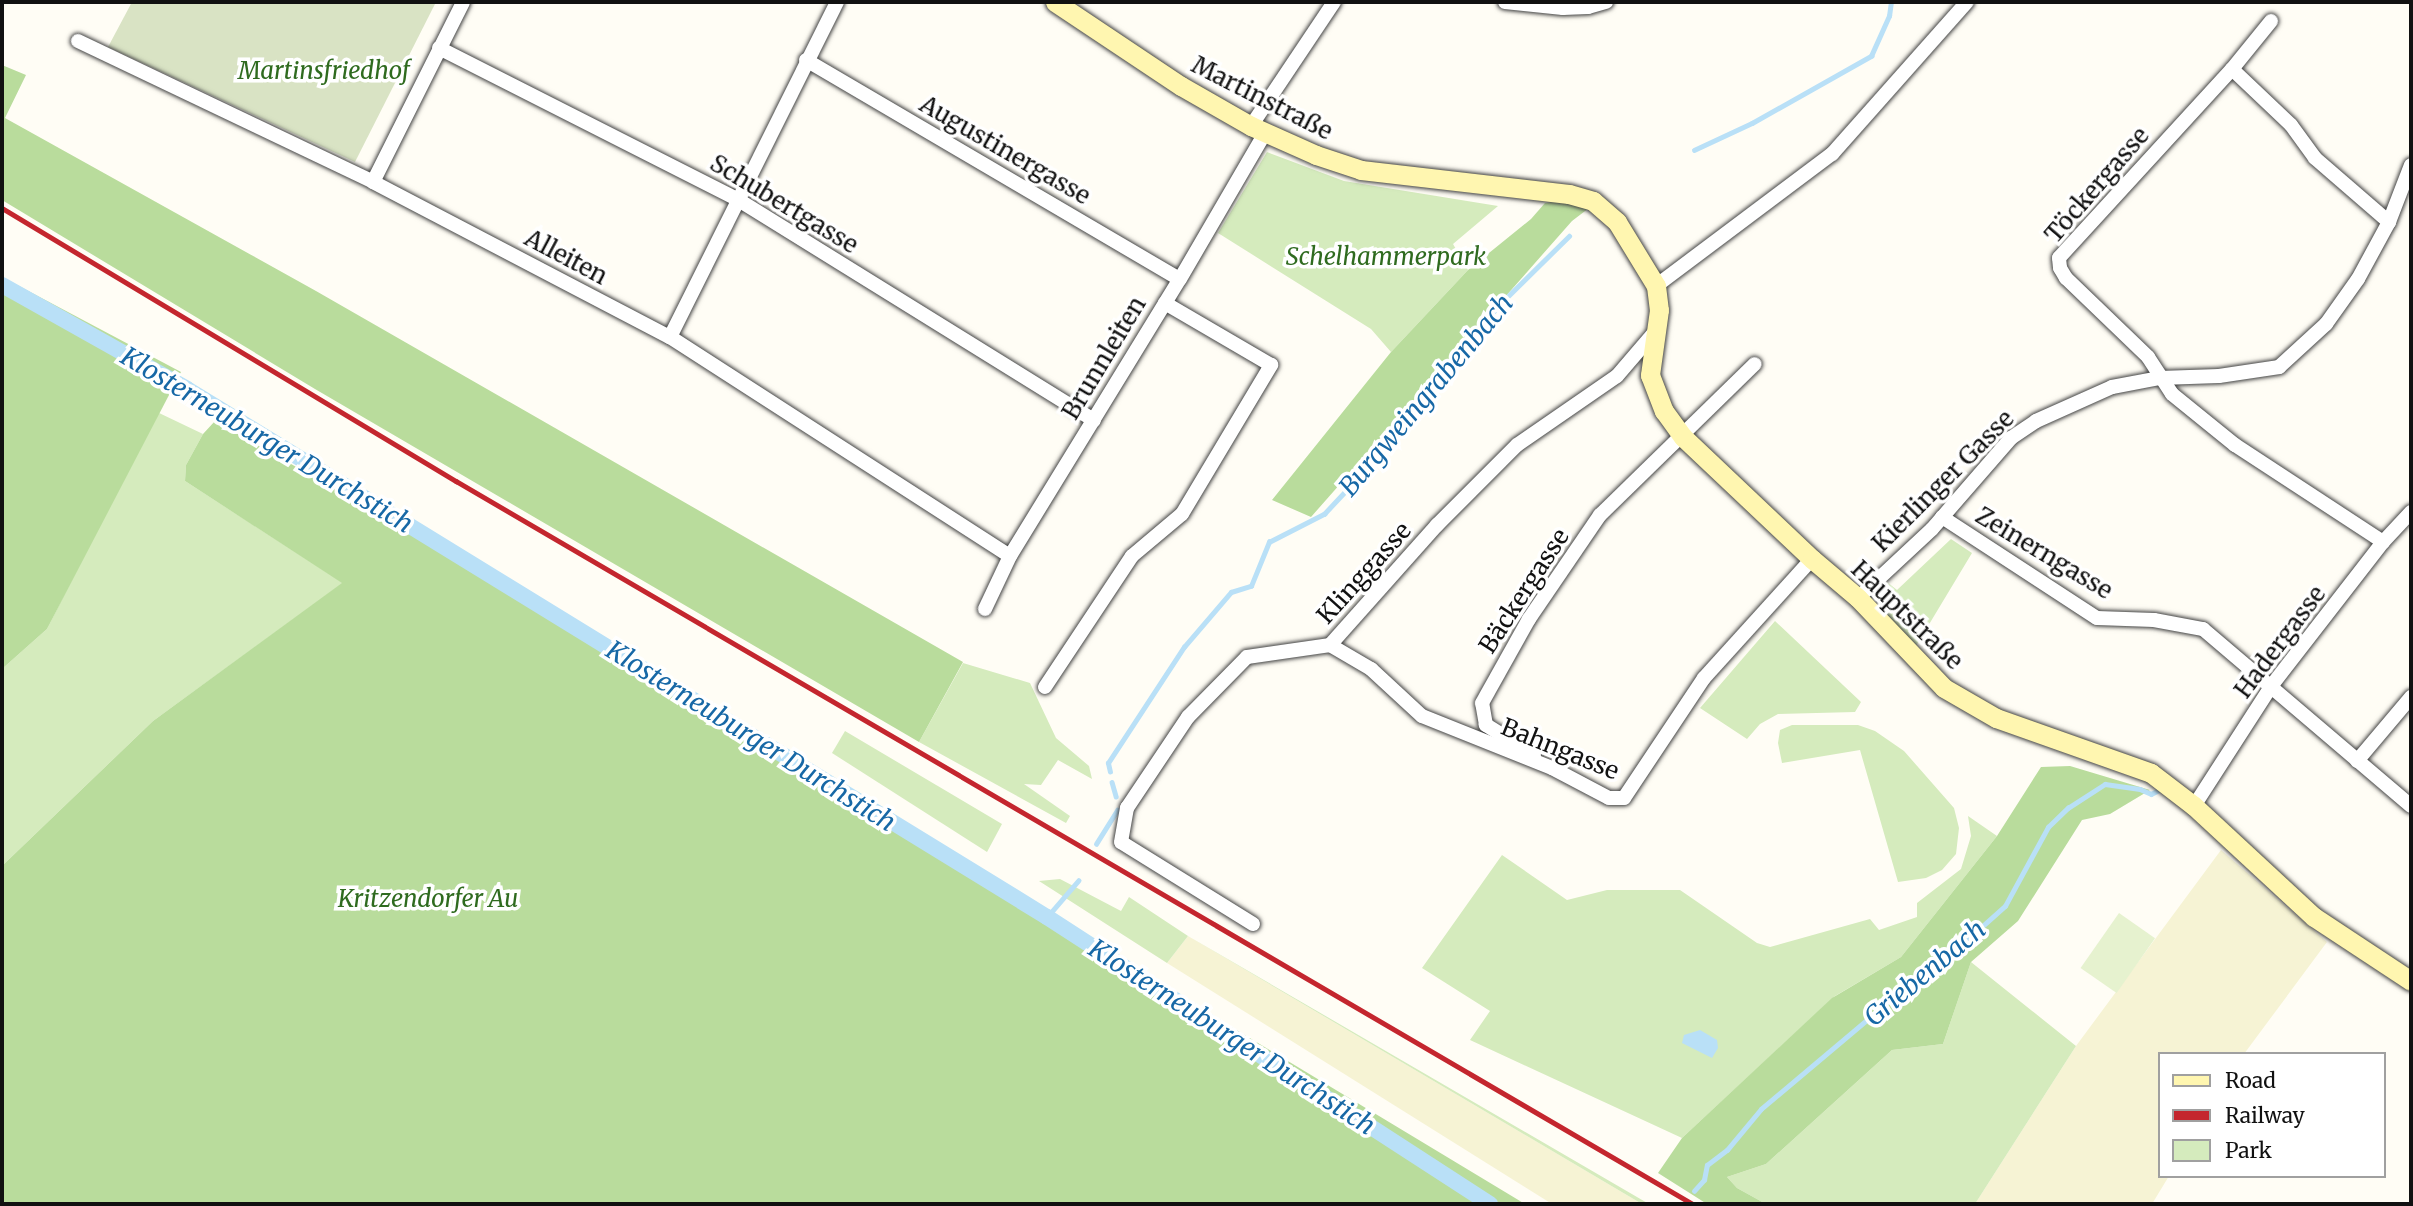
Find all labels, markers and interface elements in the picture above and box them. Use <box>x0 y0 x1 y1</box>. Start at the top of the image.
street label: Martinstraße <box>1187 50 1337 146</box>
park label: Martinsfriedhof <box>238 57 410 85</box>
street label: Augustinergasse <box>915 90 1095 210</box>
street label: Töckergasse <box>2039 121 2155 249</box>
street label: Schubertgasse <box>705 149 863 259</box>
street label: Alleiten <box>520 223 612 291</box>
park label: Schelhammerpark <box>1286 243 1486 271</box>
water label: Burgweingrabenbach <box>1333 288 1519 502</box>
street label: Brunnleiten <box>1056 291 1152 425</box>
water label: Klosterneuburger Durchstich <box>115 340 419 540</box>
street label: Kierlinger Gasse <box>1866 404 2020 558</box>
street label: Zeinerngasse <box>1970 501 2118 605</box>
street label: Klinggasse <box>1311 516 1417 630</box>
street label: Bäckergasse <box>1473 523 1575 659</box>
street label: Hauptstraße <box>1845 555 1969 675</box>
street label: Hadergasse <box>2228 580 2332 704</box>
water label: Klosterneuburger Durchstich <box>601 634 901 838</box>
street label: Bahngasse <box>1497 712 1623 786</box>
park label: Kritzendorfer Au <box>338 885 518 913</box>
water label: Griebenbach <box>1858 913 1992 1033</box>
water label: Klosterneuburger Durchstich <box>1083 933 1381 1141</box>
legend <box>2158 1052 2385 1178</box>
text: Road <box>2225 1067 2276 1094</box>
text: Railway <box>2225 1102 2305 1129</box>
text: Park <box>2225 1137 2272 1164</box>

